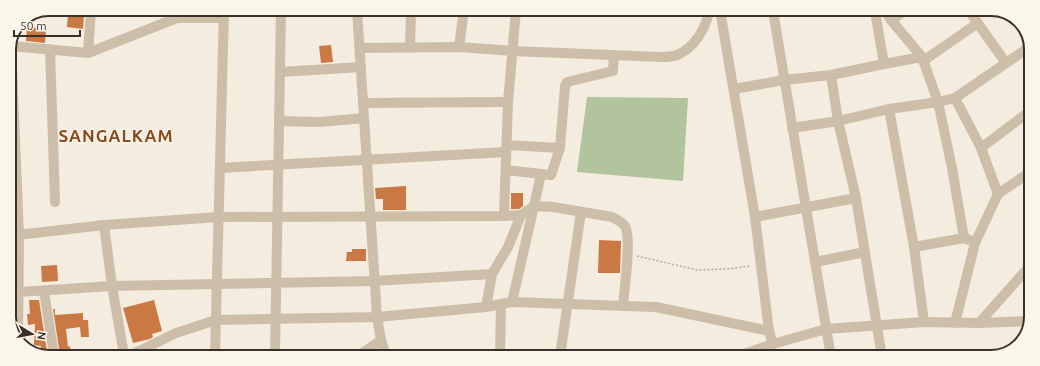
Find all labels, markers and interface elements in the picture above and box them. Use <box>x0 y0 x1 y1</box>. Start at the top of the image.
scale bar <box>14 12 80 38</box>
text: 50 m <box>20 19 47 32</box>
district label: SANGALKAM <box>58 126 174 145</box>
north arrow <box>12 314 52 354</box>
text: N <box>35 331 48 341</box>

